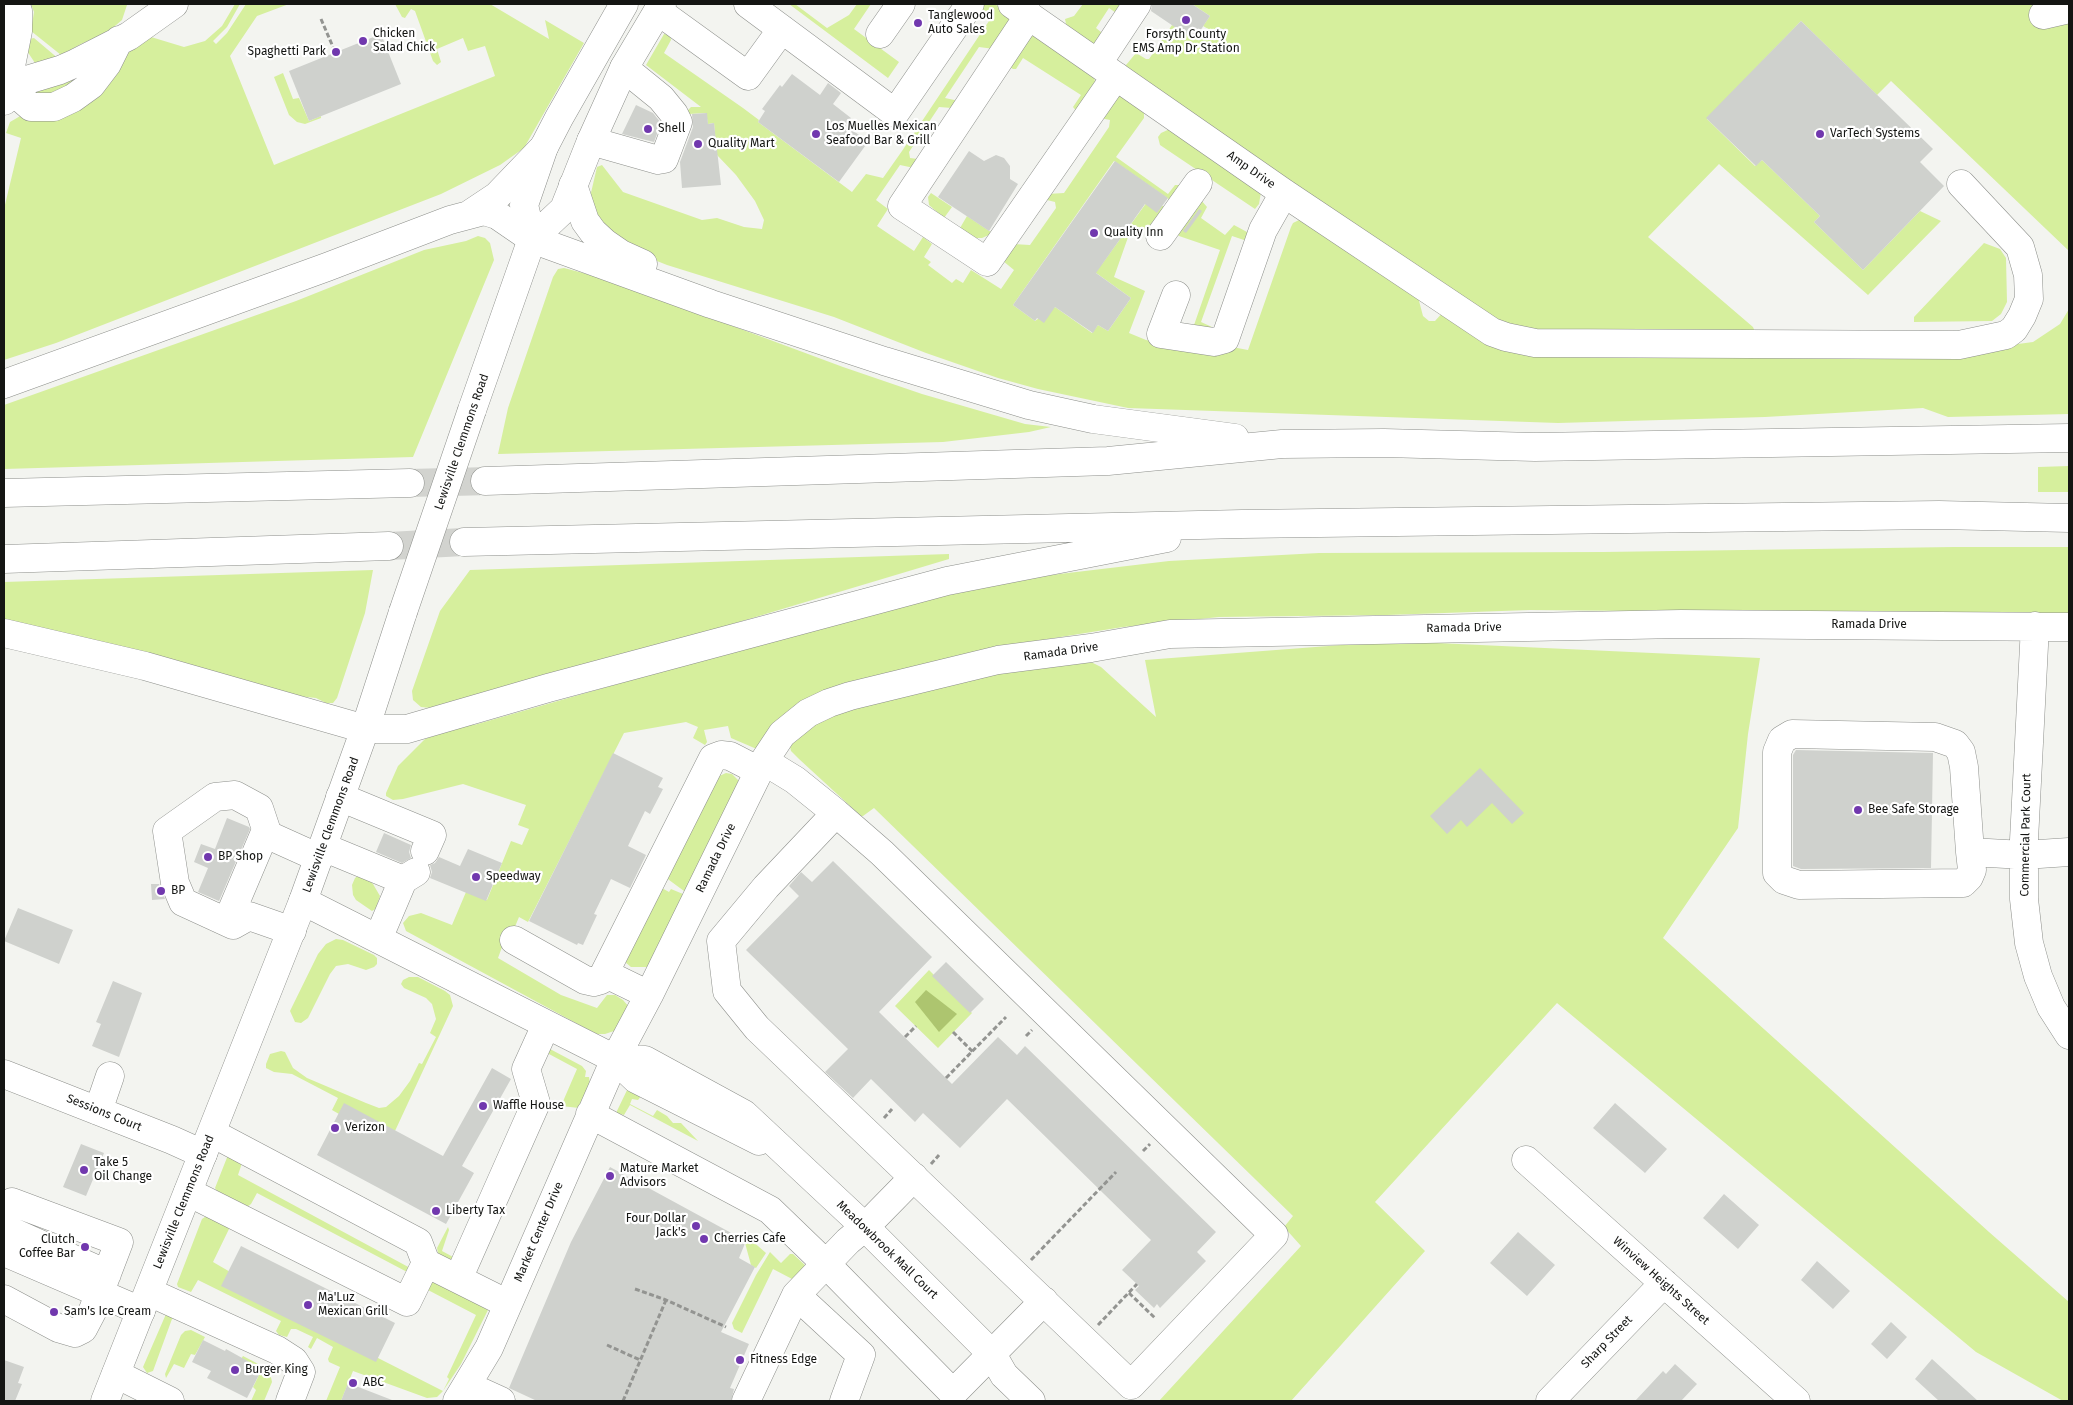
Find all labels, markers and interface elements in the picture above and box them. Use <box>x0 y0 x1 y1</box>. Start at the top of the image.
place label: Tanglewood Auto Sales <box>928 9 993 37</box>
marker: Forsyth County EMS Amp Dr Station <box>1180 14 1192 26</box>
marker: Tanglewood Auto Sales <box>912 17 924 29</box>
place label: Chicken Salad Chick <box>373 27 435 55</box>
place label: Forsyth County EMS Amp Dr Station <box>1132 28 1240 56</box>
marker: Chicken Salad Chick <box>357 35 369 47</box>
place label: Spaghetti Park <box>247 45 326 59</box>
marker: Spaghetti Park <box>330 46 342 58</box>
place label: Los Muelles Mexican Seafood Bar & Grill <box>826 120 937 148</box>
place label: Shell <box>658 122 685 136</box>
marker: Shell <box>642 123 654 135</box>
place label: VarTech Systems <box>1830 127 1920 141</box>
marker: Los Muelles Mexican Seafood Bar & Grill <box>810 128 822 140</box>
marker: VarTech Systems <box>1814 128 1826 140</box>
place label: Quality Mart <box>708 137 775 151</box>
marker: Quality Mart <box>692 138 704 150</box>
street label: Amp Drive <box>1224 148 1278 192</box>
place label: Quality Inn <box>1104 226 1164 240</box>
marker: Quality Inn <box>1088 227 1100 239</box>
street label: Lewisville Clemmons Road <box>432 372 492 512</box>
street label: Ramada Drive <box>1831 618 1907 632</box>
street label: Ramada Drive <box>1426 620 1502 636</box>
street label: Ramada Drive <box>1023 640 1099 664</box>
street label: Lewisville Clemmons Road <box>300 755 362 895</box>
street label: Commercial Park Court <box>2018 773 2034 897</box>
place label: Bee Safe Storage <box>1868 803 1959 817</box>
marker: Bee Safe Storage <box>1852 804 1864 816</box>
street label: Ramada Drive <box>693 821 739 895</box>
place label: BP Shop <box>218 850 263 864</box>
marker: BP Shop <box>202 851 214 863</box>
place label: Speedway <box>486 870 541 884</box>
marker: Speedway <box>470 871 482 883</box>
place label: BP <box>171 884 185 898</box>
marker: BP <box>155 885 167 897</box>
street label: Sessions Court <box>64 1091 144 1135</box>
place label: Waffle House <box>493 1099 564 1113</box>
marker: Waffle House <box>477 1100 489 1112</box>
place label: Verizon <box>345 1121 385 1135</box>
marker: Verizon <box>329 1122 341 1134</box>
street label: Lewisville Clemmons Road <box>150 1133 218 1271</box>
place label: Take 5 Oil Change <box>94 1156 152 1184</box>
place label: Mature Market Advisors <box>620 1162 699 1190</box>
marker: Take 5 Oil Change <box>78 1164 90 1176</box>
marker: Mature Market Advisors <box>604 1170 616 1182</box>
street label: Market Center Drive <box>511 1180 567 1284</box>
street label: Meadowbrook Mall Court <box>833 1198 941 1302</box>
place label: Liberty Tax <box>446 1204 505 1218</box>
marker: Liberty Tax <box>430 1205 442 1217</box>
place label: Four Dollar Jack's <box>626 1212 686 1240</box>
marker: Four Dollar Jack's <box>690 1220 702 1232</box>
place label: Cherries Cafe <box>714 1232 786 1246</box>
place label: Clutch Coffee Bar <box>19 1233 75 1261</box>
marker: Cherries Cafe <box>698 1233 710 1245</box>
street label: Winview Heights Street <box>1610 1234 1712 1328</box>
marker: Clutch Coffee Bar <box>79 1241 91 1253</box>
place label: Ma'Luz Mexican Grill <box>318 1291 388 1319</box>
marker: Ma'Luz Mexican Grill <box>302 1299 314 1311</box>
place label: Sam's Ice Cream <box>64 1305 151 1319</box>
marker: Sam's Ice Cream <box>48 1306 60 1318</box>
street label: Sharp Street <box>1578 1313 1636 1371</box>
place label: Fitness Edge <box>750 1353 817 1367</box>
marker: Fitness Edge <box>734 1354 746 1366</box>
place label: Burger King <box>245 1363 308 1377</box>
marker: Burger King <box>229 1364 241 1376</box>
place label: ABC <box>363 1376 384 1390</box>
marker: ABC <box>347 1377 359 1389</box>

